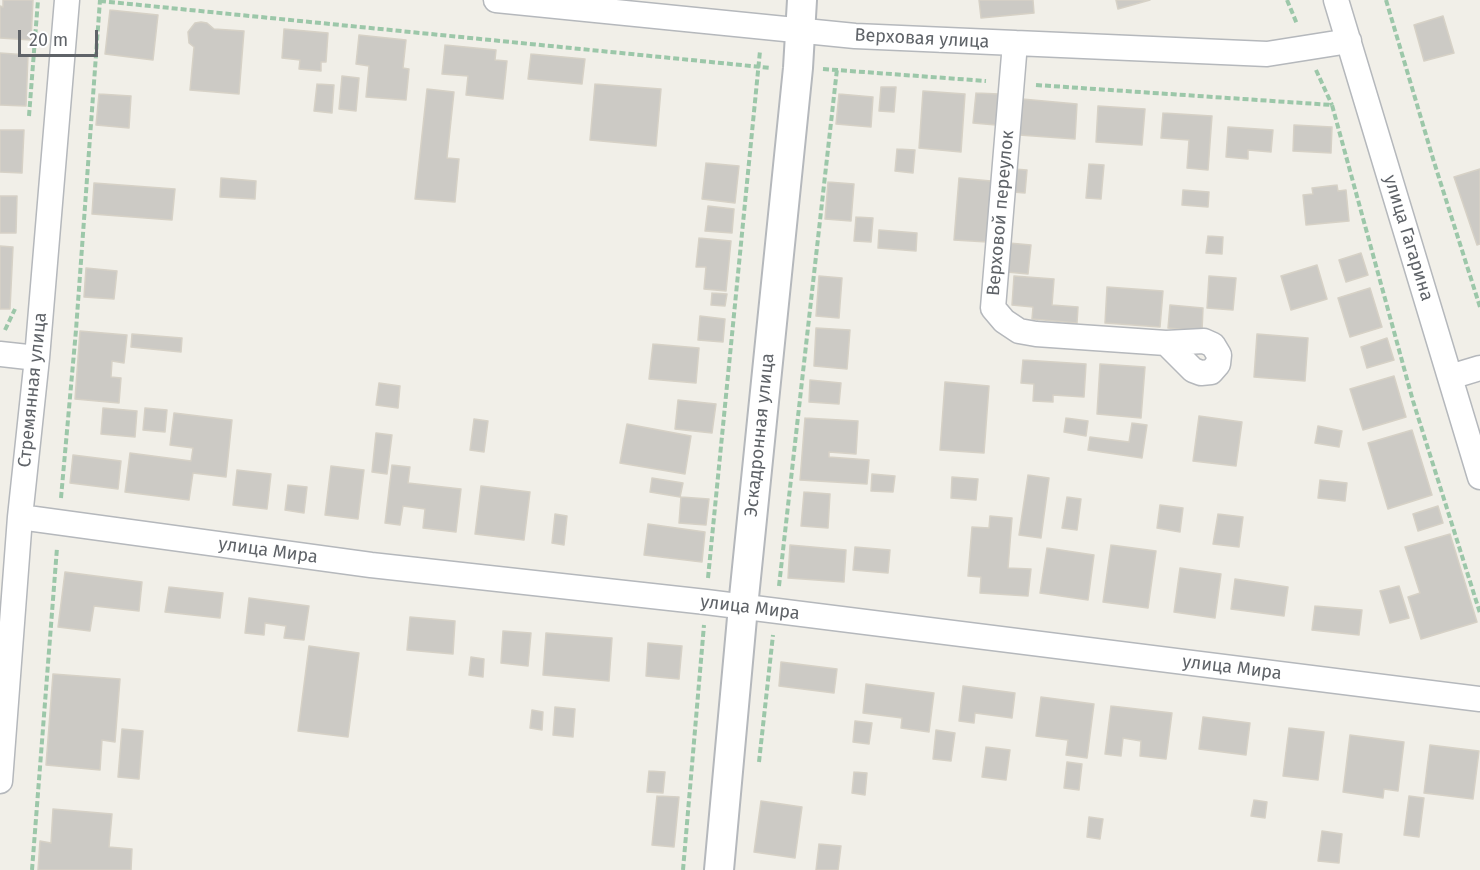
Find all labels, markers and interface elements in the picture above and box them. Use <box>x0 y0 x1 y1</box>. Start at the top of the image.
scale bar <box>21 18 100 56</box>
street label: Верховая улица <box>854 25 990 53</box>
text: 20 m <box>29 29 68 51</box>
street label: Верховой переулок <box>983 129 1019 297</box>
street label: улица Гагарина <box>1379 172 1437 304</box>
street label: Стремянная улица <box>14 311 52 469</box>
street label: Эскадронная улица <box>741 352 779 518</box>
street label: улица Мира <box>217 533 319 569</box>
street label: улица Мира <box>699 591 801 625</box>
street label: улица Мира <box>1181 651 1283 685</box>

